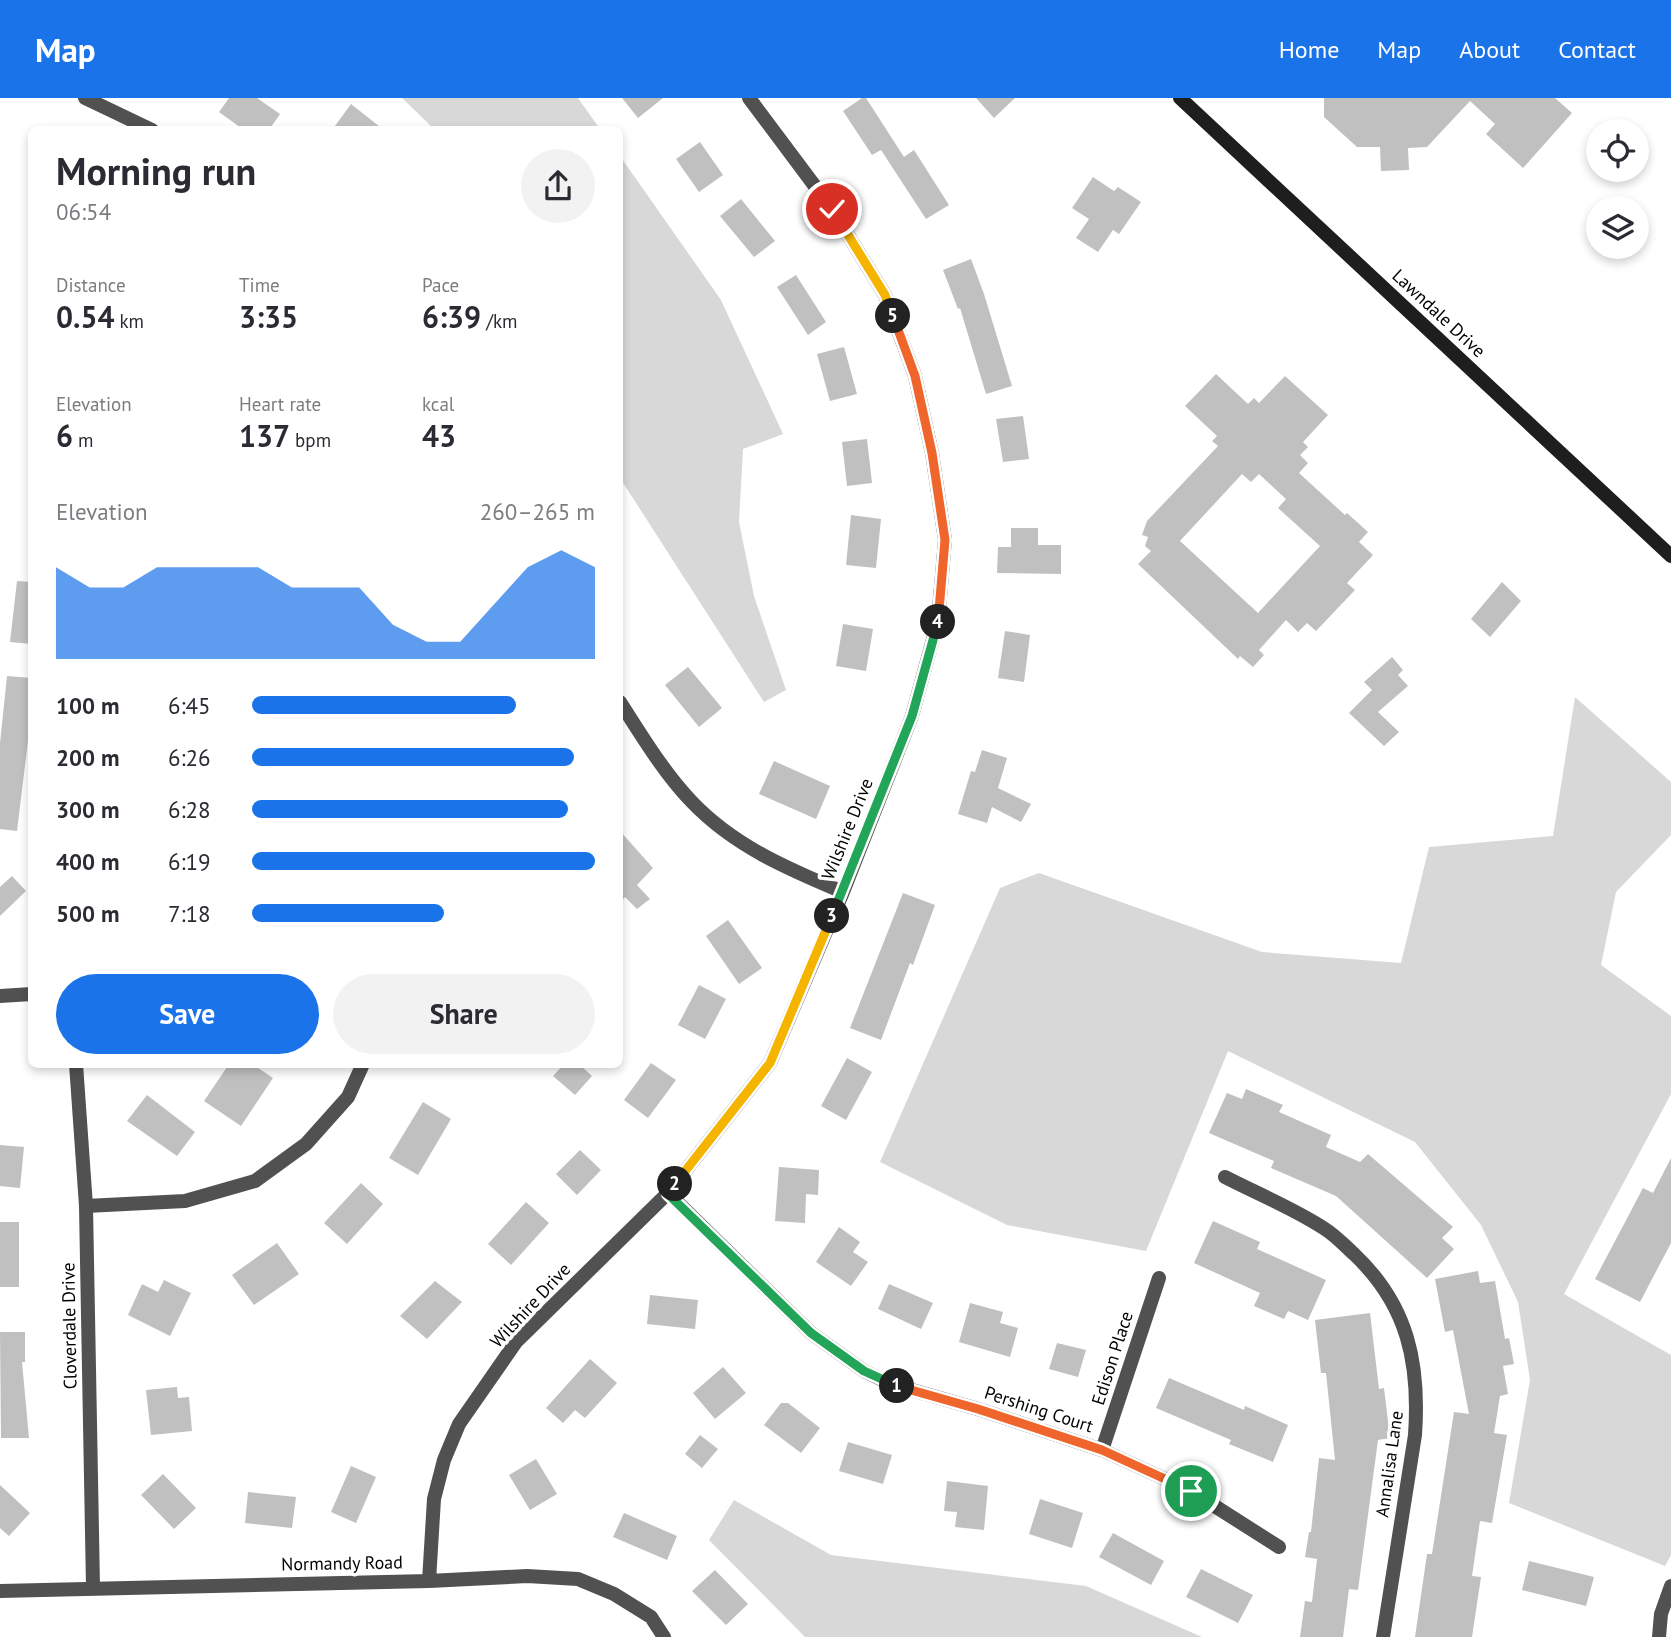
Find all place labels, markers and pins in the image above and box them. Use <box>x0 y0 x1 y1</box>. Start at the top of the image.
pin <box>802 179 862 239</box>
pin: 5 <box>876 298 910 333</box>
pin: 4 <box>920 604 956 640</box>
pin: 3 <box>814 898 850 934</box>
pin: 2 <box>658 1166 692 1202</box>
pin: 1 <box>880 1368 914 1404</box>
pin <box>1161 1461 1221 1521</box>

